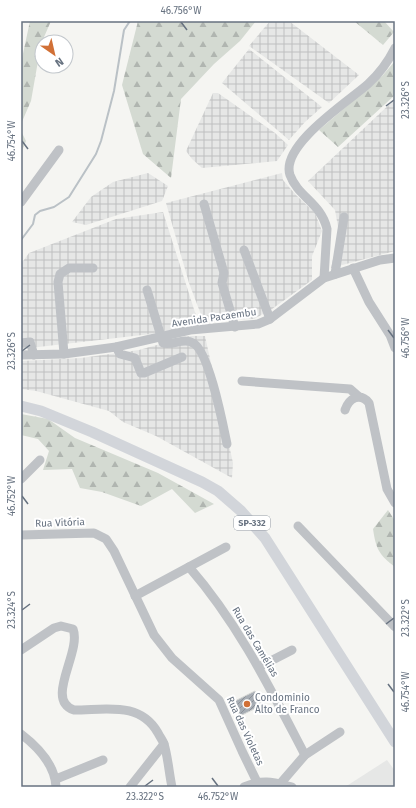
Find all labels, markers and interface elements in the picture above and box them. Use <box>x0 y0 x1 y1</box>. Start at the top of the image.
text: 46.756°W <box>160 5 202 17</box>
north arrow <box>34 34 74 74</box>
text: N <box>53 54 66 69</box>
text: 23.326°S <box>400 80 412 119</box>
text: 46.754°W <box>6 120 18 162</box>
street label: Avenida Pacaembu <box>171 306 257 330</box>
text: 46.756°W <box>400 317 412 359</box>
text: 23.326°S <box>6 331 18 370</box>
text: 46.752°W <box>6 475 18 516</box>
street label: Rua Vitória <box>35 516 85 530</box>
road number: SP-332 <box>234 516 270 530</box>
text: 23.324°S <box>6 590 18 629</box>
text: 23.322°S <box>400 599 412 637</box>
street label: Rua das Camélias <box>229 605 281 679</box>
text: 46.754°W <box>400 671 412 713</box>
place label: Condominio Alto de Franco <box>255 692 320 716</box>
street label: Rua das Violetas <box>224 695 266 768</box>
marker: Condominio Alto de Franco <box>242 699 252 709</box>
text: 23.322°S <box>126 791 164 803</box>
text: 46.752°W <box>198 791 239 803</box>

